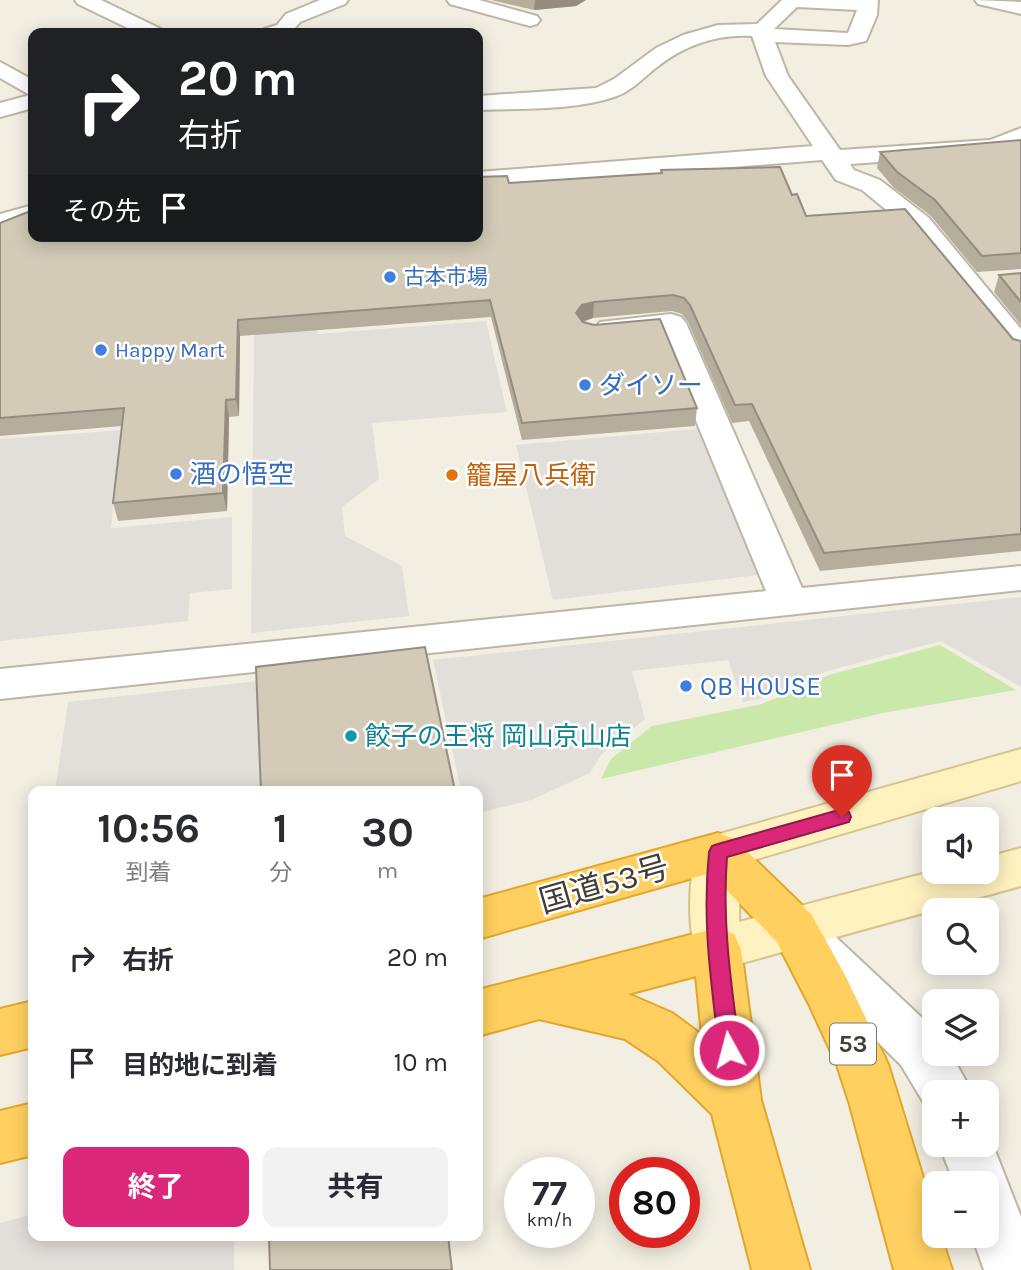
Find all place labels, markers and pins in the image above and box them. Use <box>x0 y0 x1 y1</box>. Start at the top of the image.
place label: 古本市場 <box>404 265 488 289</box>
marker: 古本市場 <box>382 269 398 285</box>
place label: Happy Mart <box>115 338 225 362</box>
marker: Happy Mart <box>93 342 109 358</box>
place label: ダイソー <box>599 370 703 401</box>
marker: ダイソー <box>577 377 593 393</box>
place label: 酒の悟空 <box>190 459 294 490</box>
place label: 籠屋八兵衛 <box>466 460 596 491</box>
marker: 酒の悟空 <box>168 466 184 482</box>
marker: 籠屋八兵衛 <box>444 467 460 483</box>
place label: QB HOUSE <box>700 671 821 702</box>
marker: QB HOUSE <box>678 678 694 694</box>
place label: 餃子の王将 岡山京山店 <box>365 721 631 752</box>
marker: 餃子の王将 岡山京山店 <box>343 728 359 744</box>
pin <box>812 745 872 817</box>

